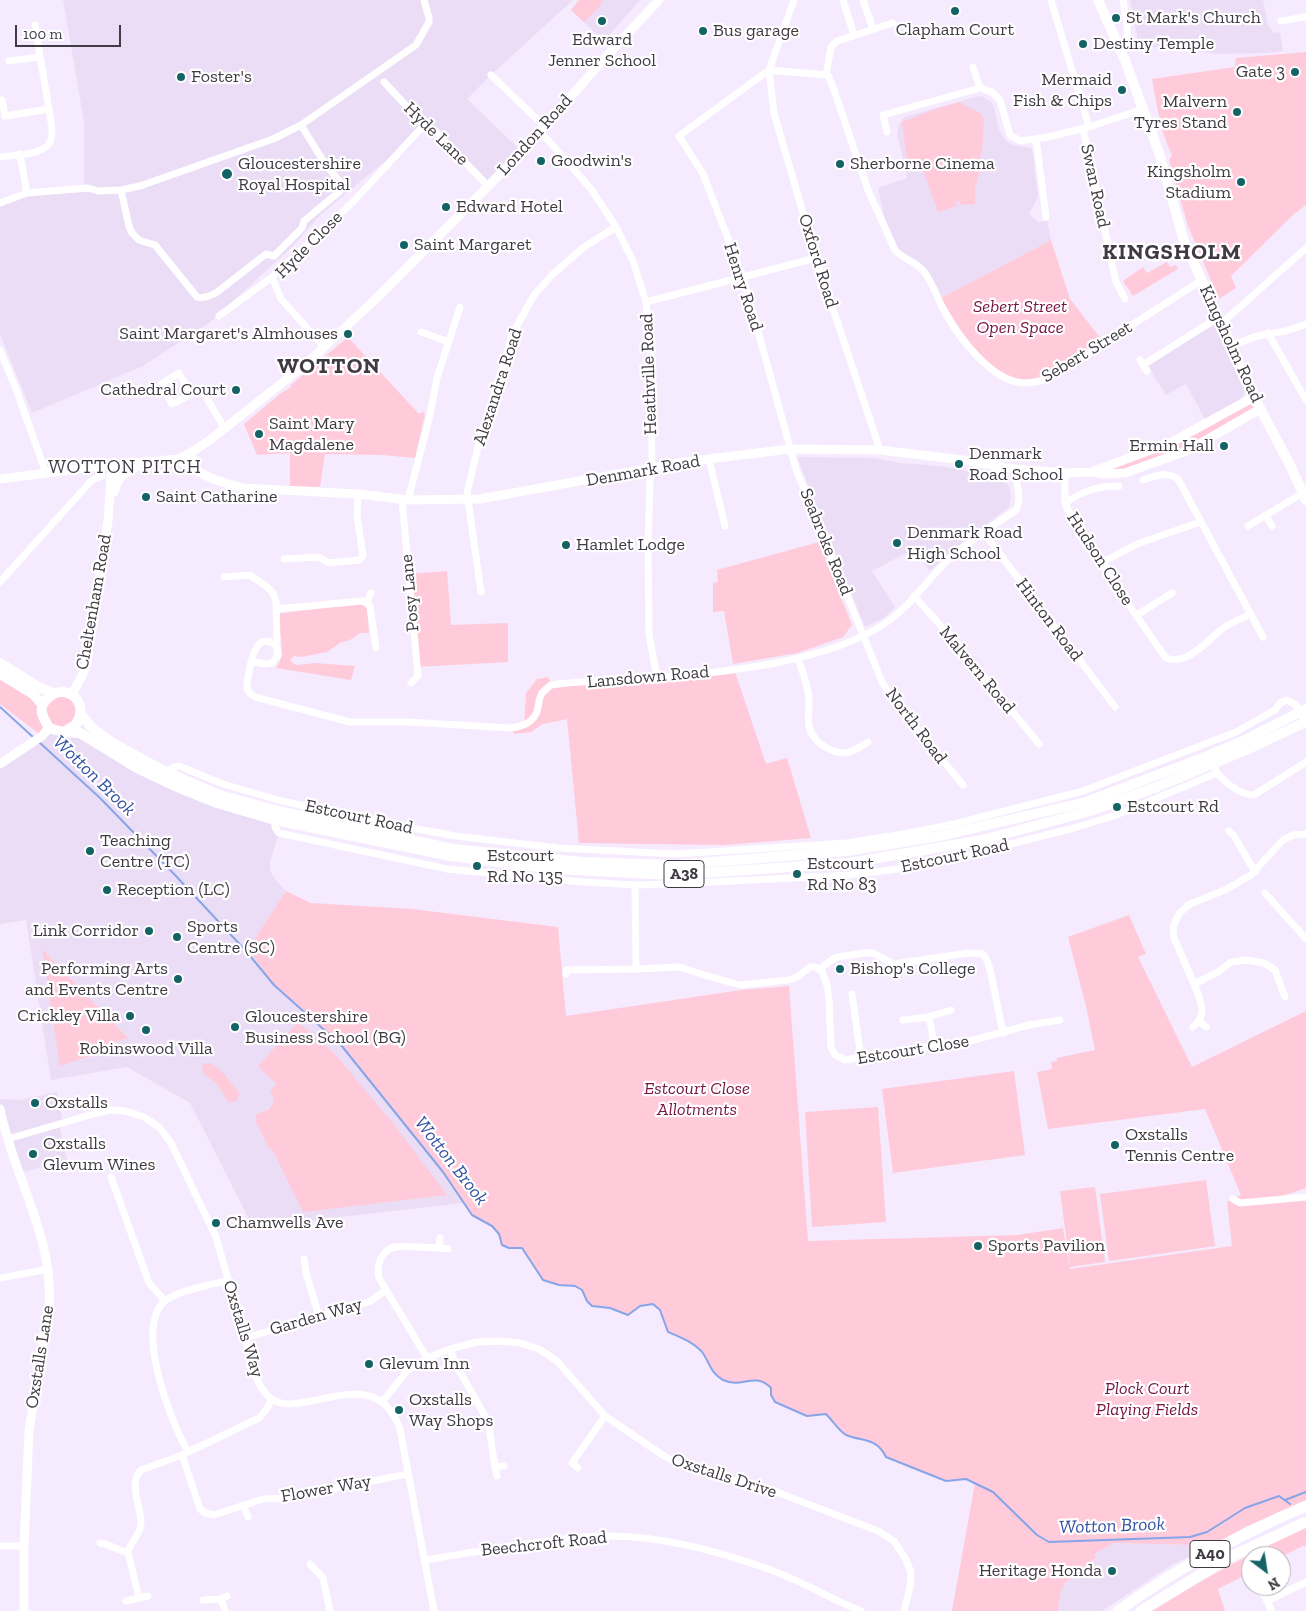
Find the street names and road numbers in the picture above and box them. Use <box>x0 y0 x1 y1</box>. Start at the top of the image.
street label: London Road <box>493 90 577 180</box>
street label: Hyde Lane <box>399 98 473 170</box>
street label: Swan Road <box>1076 142 1114 230</box>
street label: Hyde Close <box>271 207 347 283</box>
street label: Oxford Road <box>793 211 843 311</box>
street label: Henry Road <box>719 240 767 334</box>
street label: Kingsholm Road <box>1194 282 1268 406</box>
street label: Heathville Road <box>636 313 662 435</box>
street label: Sebert Street <box>1038 317 1136 387</box>
street label: Alexandra Road <box>469 326 527 448</box>
street label: Denmark Road <box>584 450 702 492</box>
street label: Seabroke Road <box>795 485 857 599</box>
street label: Hudson Close <box>1062 508 1138 610</box>
street label: Cheltenham Road <box>71 532 117 672</box>
street label: Posy Lane <box>396 553 424 633</box>
street label: Hinton Road <box>1011 574 1087 666</box>
street label: Malvern Road <box>934 622 1020 718</box>
street label: Lansdown Road <box>586 661 710 693</box>
street label: North Road <box>881 684 951 768</box>
street label: Estcourt Road <box>303 795 415 839</box>
street label: Estcourt Road <box>899 834 1011 878</box>
road number: A38 <box>664 861 704 888</box>
street label: Estcourt Close <box>855 1030 971 1070</box>
street label: Oxstalls Way <box>218 1278 268 1380</box>
street label: Garden Way <box>267 1294 365 1340</box>
street label: Oxstalls Lane <box>21 1304 59 1410</box>
street label: Oxstalls Drive <box>669 1449 779 1503</box>
street label: Flower Way <box>279 1470 373 1508</box>
street label: Beechcroft Road <box>480 1527 608 1561</box>
road number: A40 <box>1190 1540 1230 1568</box>

